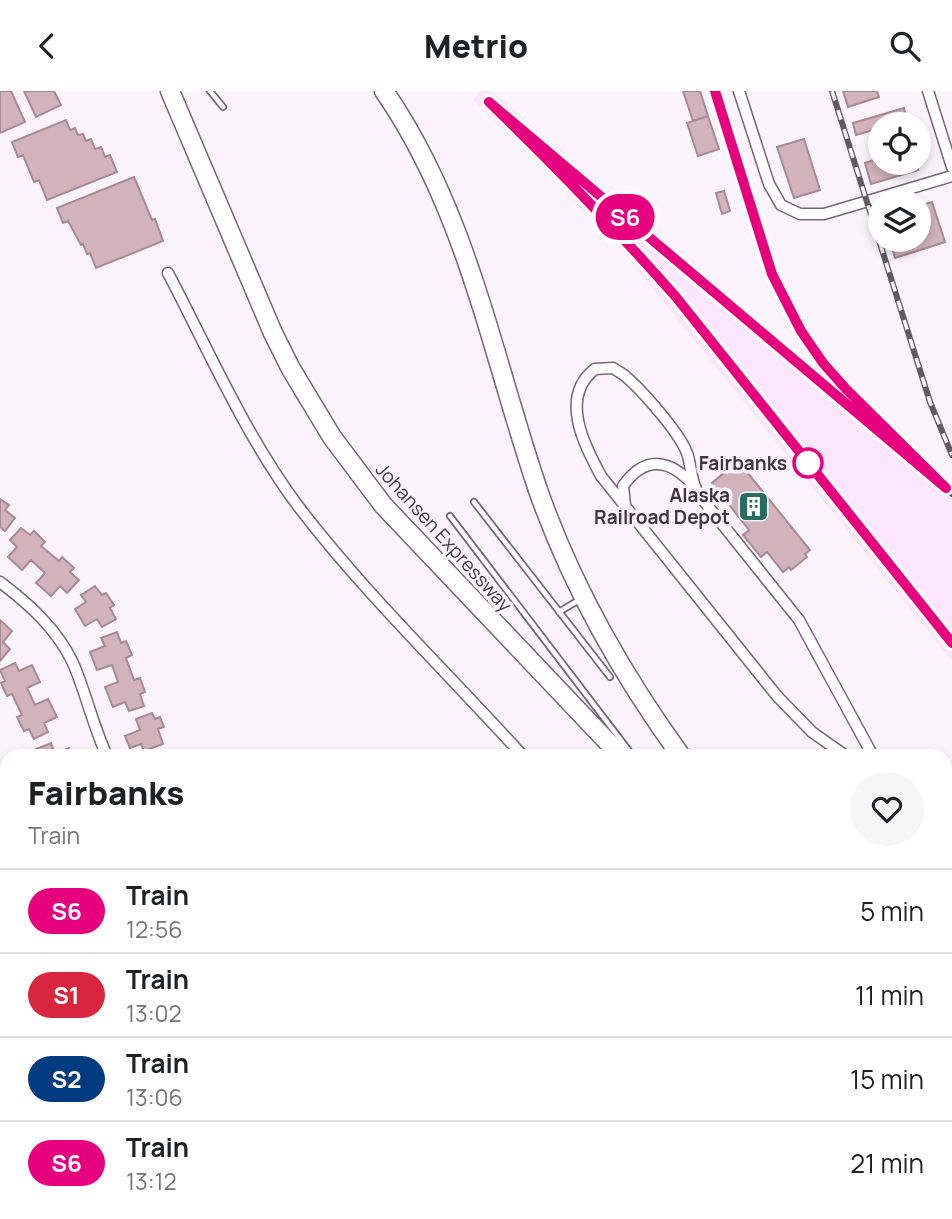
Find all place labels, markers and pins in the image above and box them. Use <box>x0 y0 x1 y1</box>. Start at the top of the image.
marker: Fairbanks <box>793 448 823 478</box>
place label: Fairbanks <box>699 450 787 476</box>
place label: Alaska Railroad Depot <box>594 482 730 530</box>
building icon: Alaska Railroad Depot <box>736 489 770 523</box>

